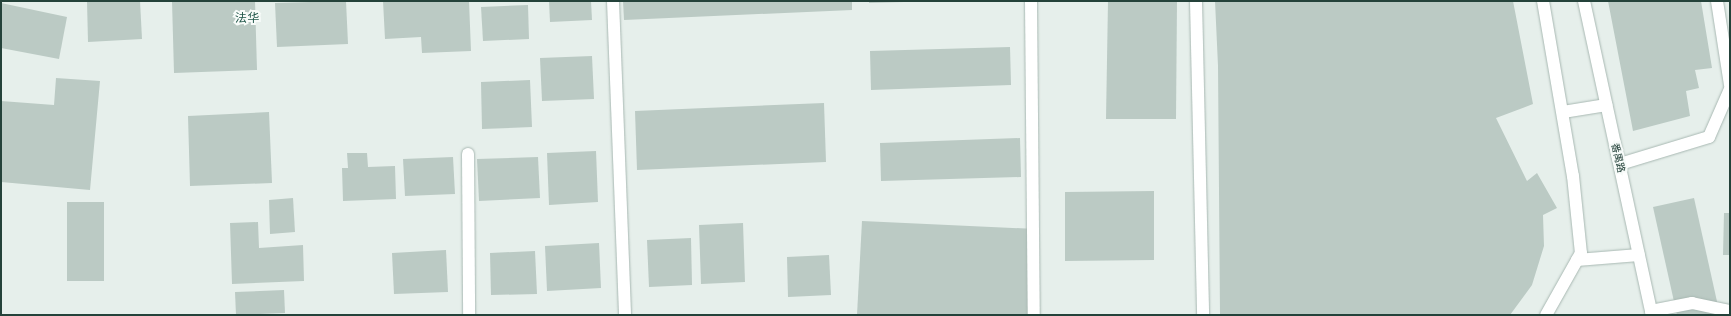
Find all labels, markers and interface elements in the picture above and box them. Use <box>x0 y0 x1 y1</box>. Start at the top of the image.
district label: 法华 <box>235 12 259 26</box>
street label: 番禺路 <box>1609 142 1627 174</box>

